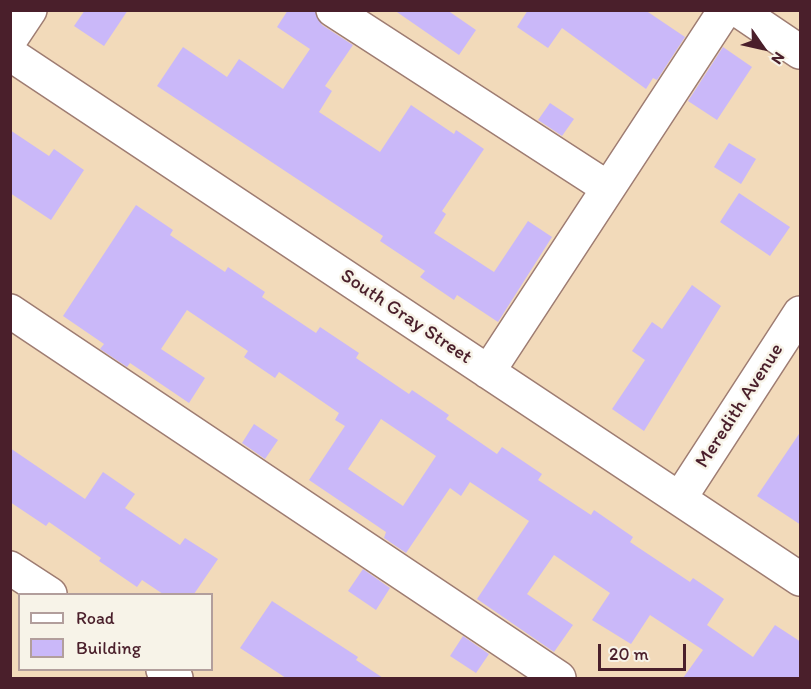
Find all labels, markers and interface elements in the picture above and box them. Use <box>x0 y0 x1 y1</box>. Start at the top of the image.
north arrow <box>733 18 793 78</box>
text: N <box>767 49 789 68</box>
street label: South Gray Street <box>336 264 476 370</box>
street label: Meredith Avenue <box>691 339 789 473</box>
legend <box>18 593 213 671</box>
text: Road <box>76 607 115 629</box>
scale bar <box>601 632 690 670</box>
text: Building <box>76 637 141 659</box>
text: 20 m <box>609 643 649 665</box>

